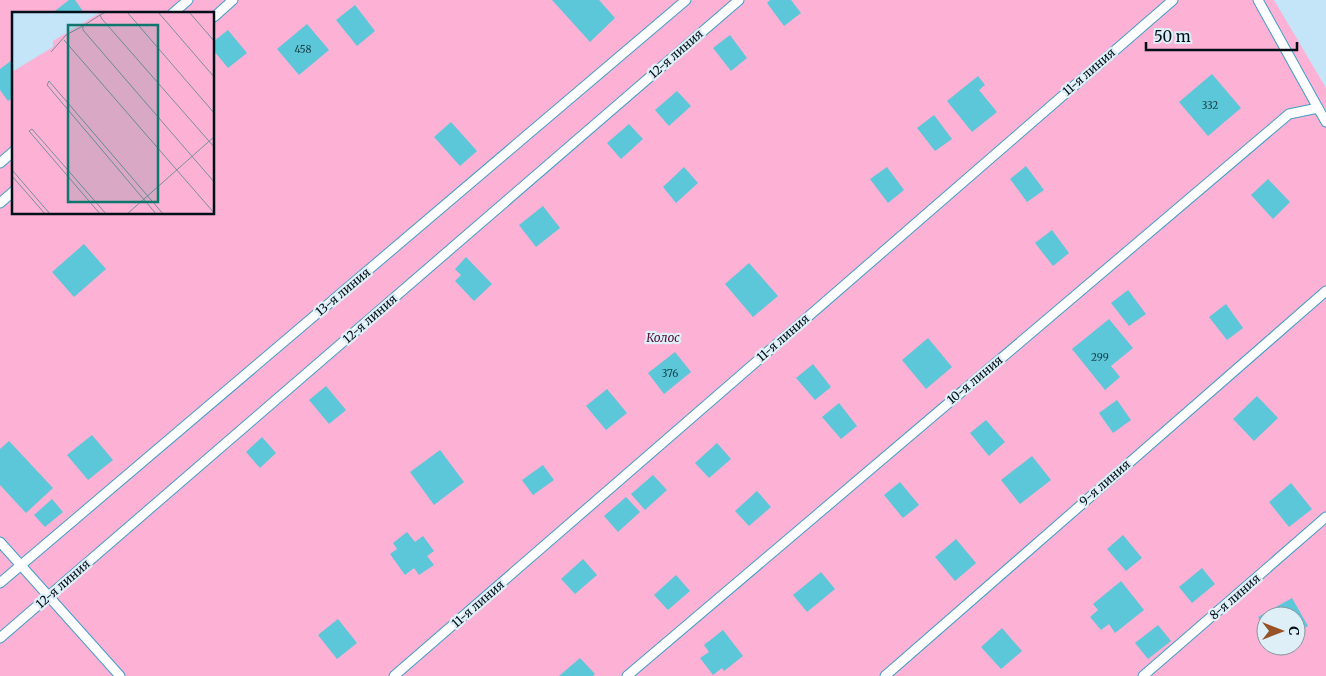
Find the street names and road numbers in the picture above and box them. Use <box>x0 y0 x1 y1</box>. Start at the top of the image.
street label: 12-я линия <box>646 26 706 81</box>
street label: 11-я линия <box>1059 45 1118 99</box>
street label: 13-я линия <box>312 264 373 319</box>
street label: 12-я линия <box>340 291 400 346</box>
street label: 11-я линия <box>753 311 812 365</box>
street label: 10-я линия <box>944 352 1005 407</box>
street label: 9-я линия <box>1076 457 1133 509</box>
street label: 12-я линия <box>33 556 93 611</box>
street label: 8-я линия <box>1206 571 1263 623</box>
street label: 11-я линия <box>448 577 507 631</box>

